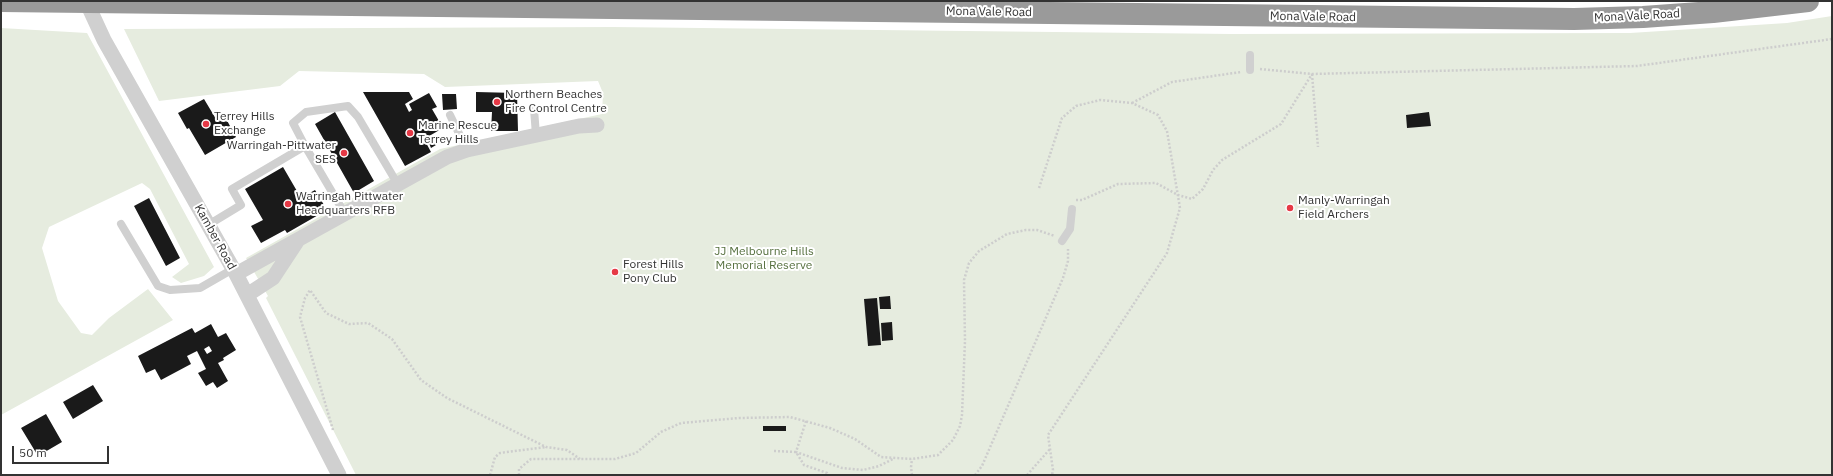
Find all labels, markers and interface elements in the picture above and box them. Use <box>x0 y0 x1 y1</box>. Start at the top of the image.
street label: Mona Vale Road <box>946 4 1032 20</box>
street label: Mona Vale Road <box>1594 7 1680 25</box>
street label: Mona Vale Road <box>1270 9 1356 25</box>
place label: Northern Beaches Fire Control Centre <box>505 88 607 116</box>
marker: Northern Beaches Fire Control Centre <box>492 97 502 107</box>
place label: Terrey Hills Exchange <box>214 110 275 138</box>
marker: Terrey Hills Exchange <box>201 119 211 129</box>
place label: Marine Rescue Terrey Hills <box>418 119 497 147</box>
marker: Marine Rescue Terrey Hills <box>405 128 415 138</box>
place label: Warringah-Pittwater SES <box>227 139 336 167</box>
marker: Warringah-Pittwater SES <box>339 148 349 158</box>
place label: Warringah Pittwater Headquarters RFB <box>296 190 403 218</box>
place label: Manly-Warringah Field Archers <box>1298 194 1390 222</box>
marker: Warringah Pittwater Headquarters RFB <box>283 199 293 209</box>
street label: Kamber Road <box>191 202 239 272</box>
marker: Manly-Warringah Field Archers <box>1285 203 1295 213</box>
park label: JJ Melbourne Hills Memorial Reserve <box>714 245 814 273</box>
place label: Forest Hills Pony Club <box>623 258 684 286</box>
marker: Forest Hills Pony Club <box>610 267 620 277</box>
scale bar <box>14 438 111 464</box>
text: 50 m <box>19 445 47 460</box>

